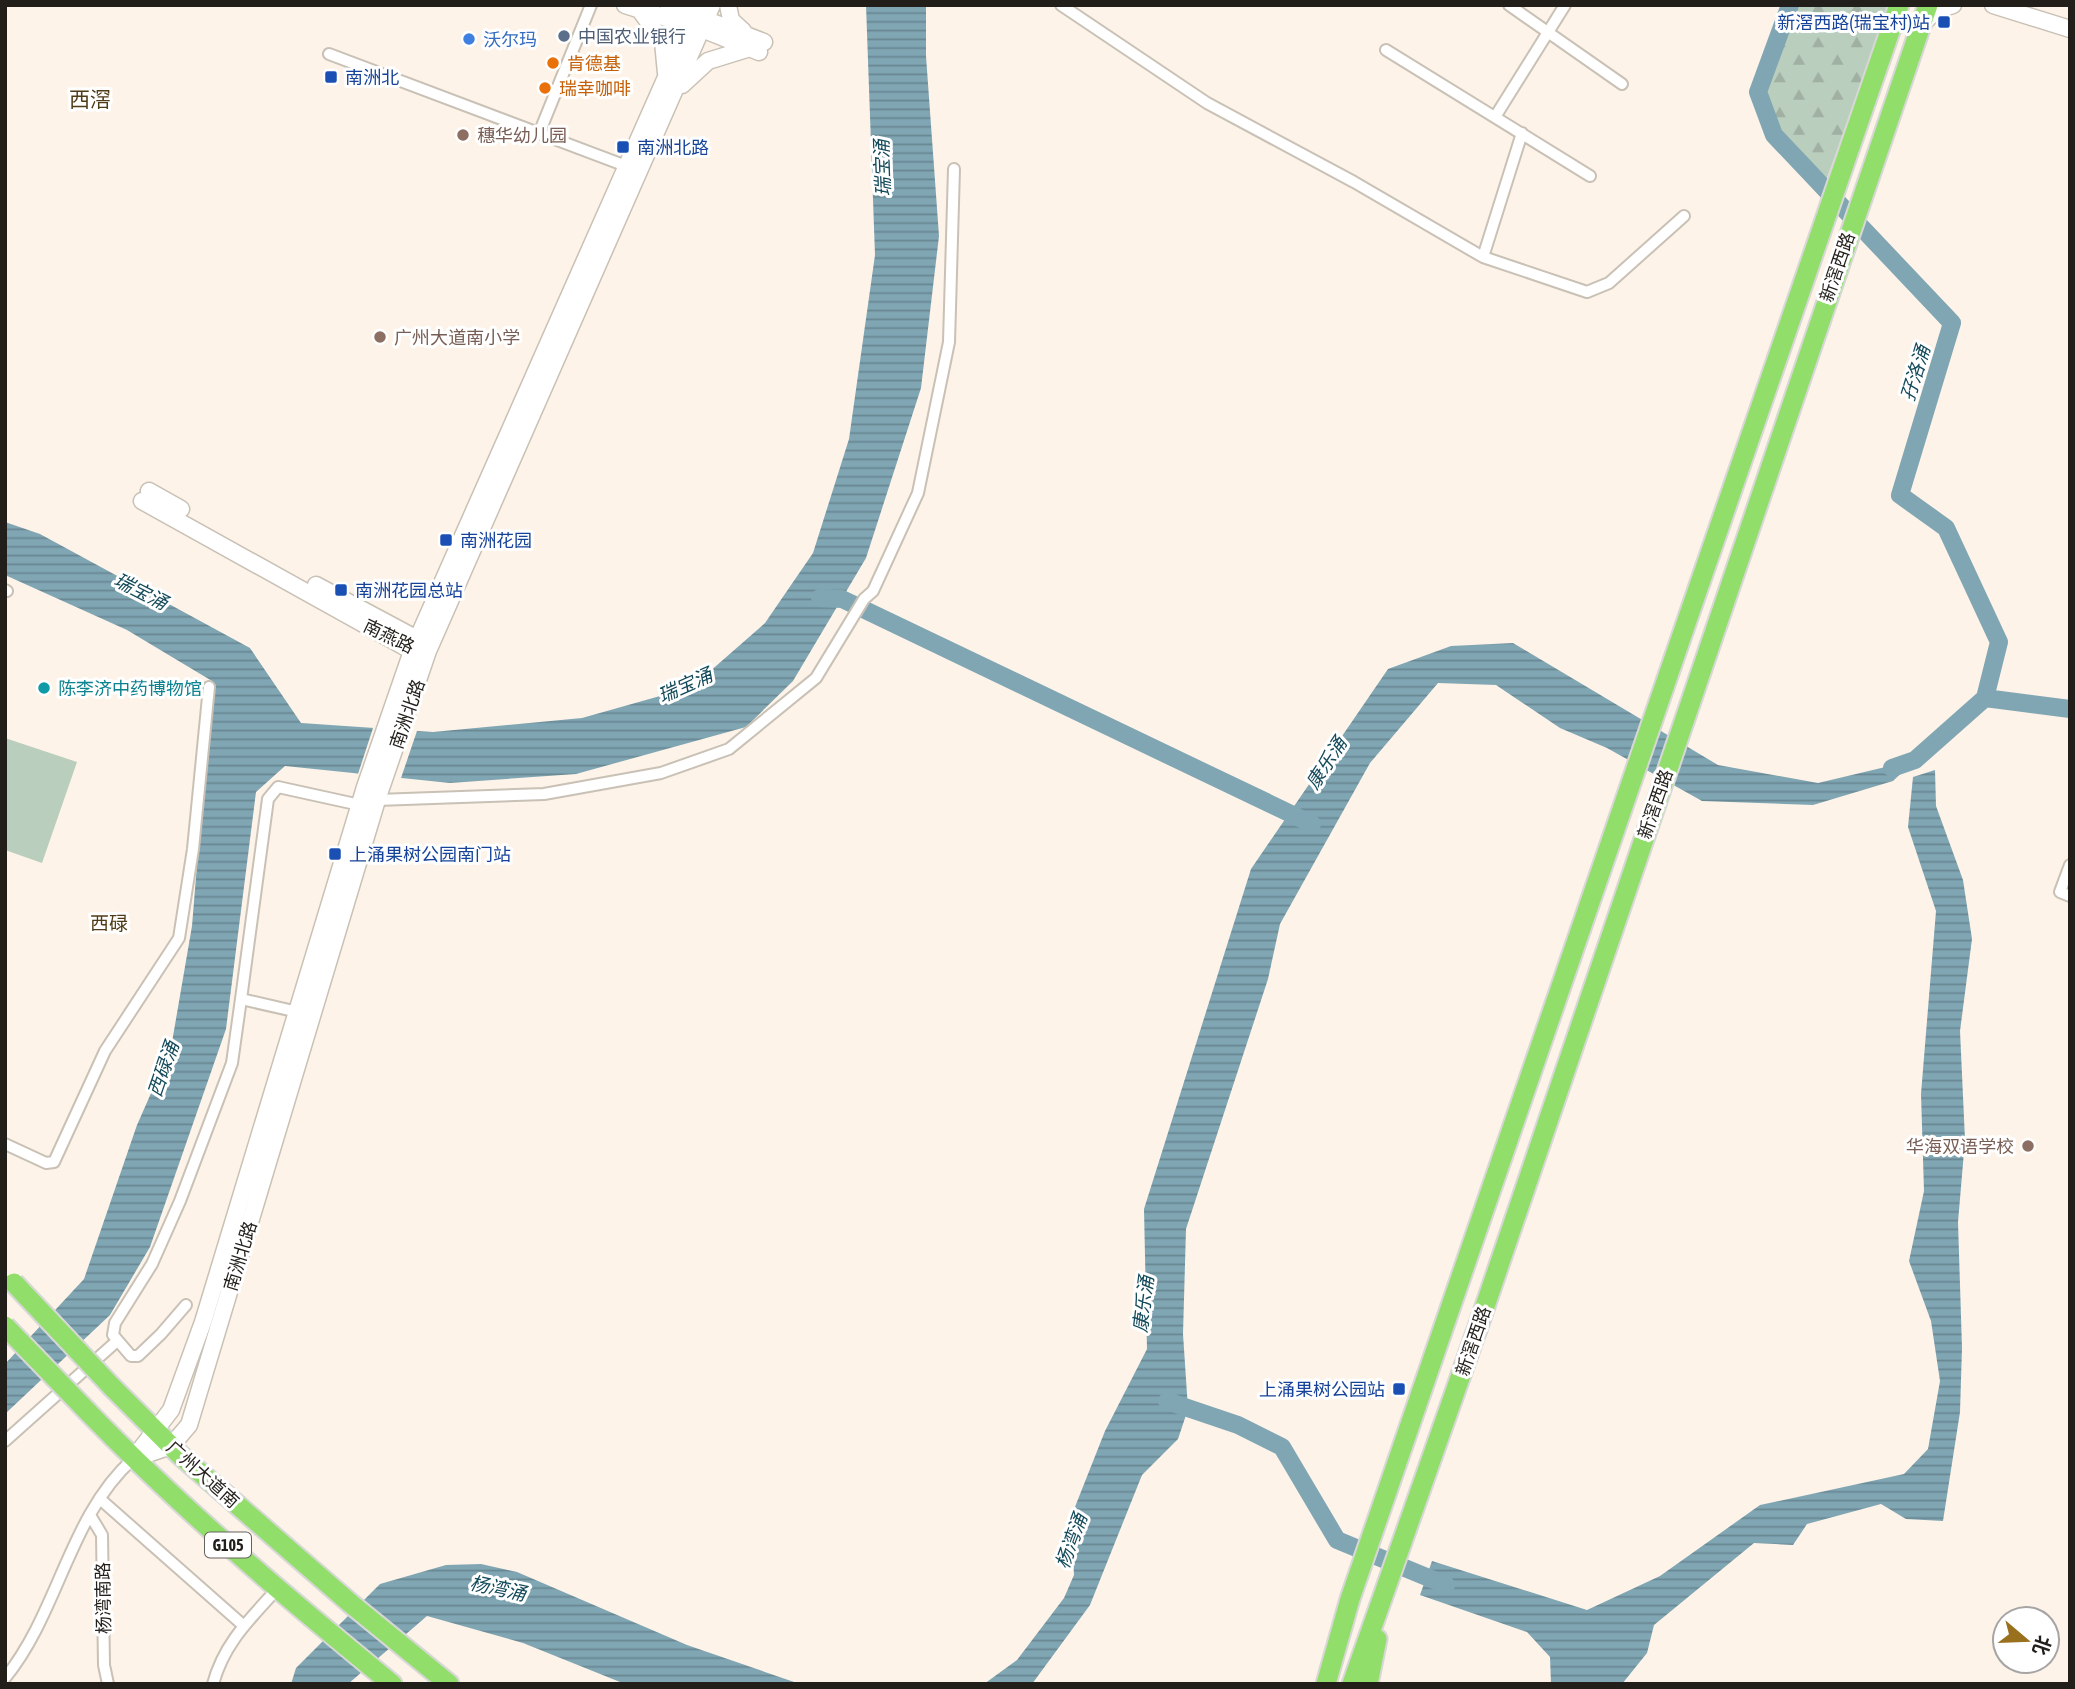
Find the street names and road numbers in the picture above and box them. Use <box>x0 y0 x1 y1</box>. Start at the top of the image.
street label: 新滘西路 <box>1815 230 1859 304</box>
street label: 南燕路 <box>360 615 418 657</box>
street label: 南洲北路 <box>385 677 429 751</box>
street label: 新滘西路 <box>1633 767 1677 841</box>
street label: 南洲北路 <box>219 1219 261 1293</box>
street label: 新滘西路 <box>1451 1304 1495 1378</box>
street label: 广州大道南 <box>163 1436 243 1512</box>
road number: G105 <box>205 1532 251 1558</box>
street label: 杨湾南路 <box>92 1562 114 1634</box>

